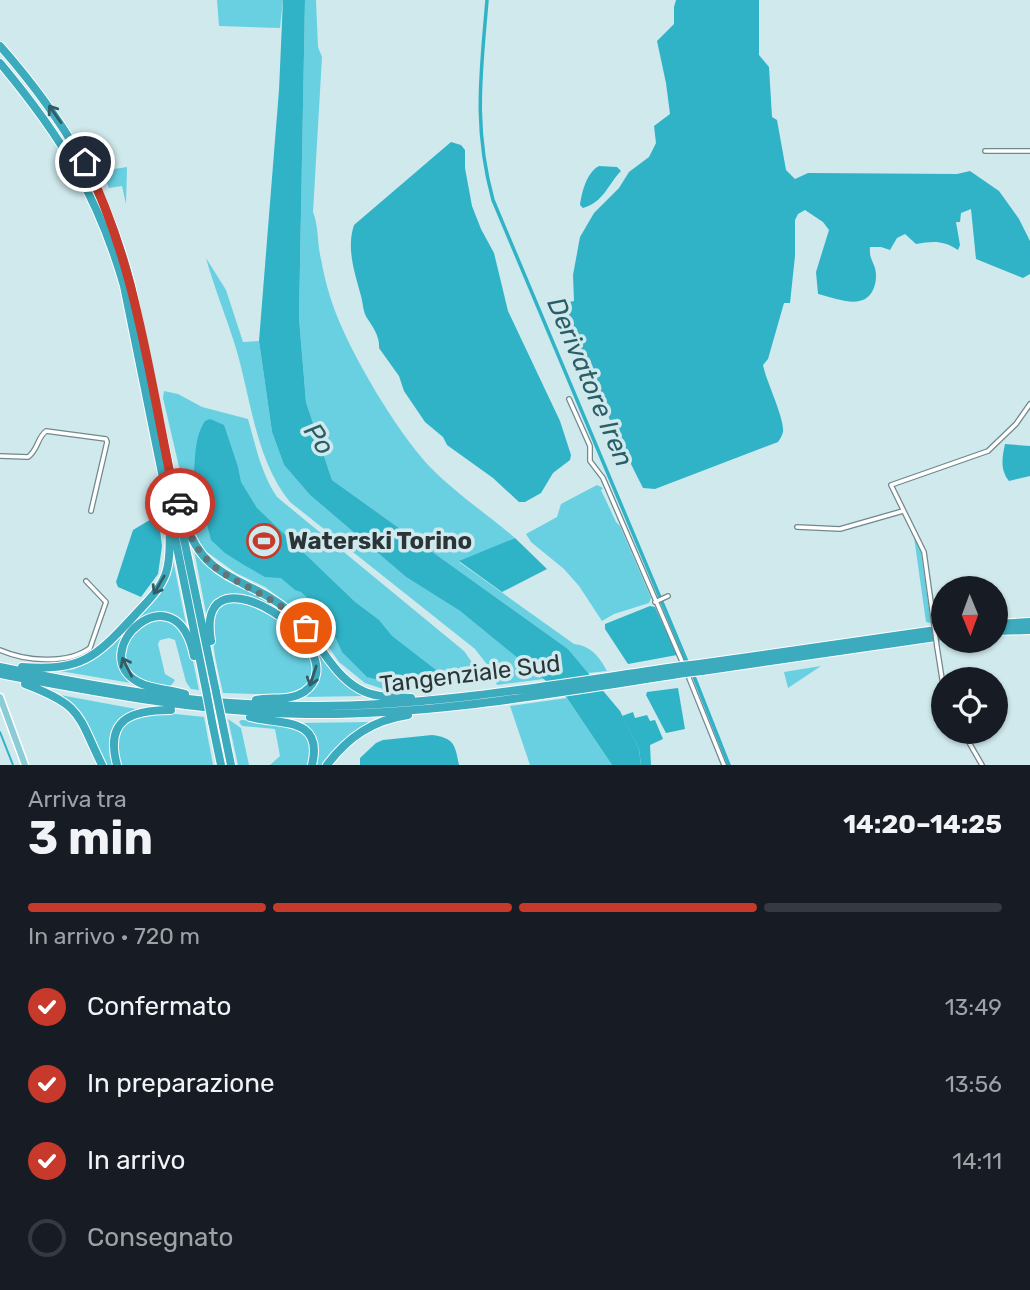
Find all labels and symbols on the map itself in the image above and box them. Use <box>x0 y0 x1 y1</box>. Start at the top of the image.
one-way arrow <box>48 105 62 124</box>
pin <box>55 132 115 192</box>
water label: Derivatore Iren <box>540 293 640 471</box>
water label: Po <box>297 417 341 461</box>
courier <box>145 468 215 538</box>
sports icon: Waterski Torino <box>245 522 283 560</box>
place label: Waterski Torino <box>288 527 472 555</box>
one-way arrow <box>152 575 166 595</box>
north arrow <box>931 576 1008 653</box>
pin <box>276 598 336 658</box>
street label: Tangenziale Sud <box>378 649 562 699</box>
one-way arrow <box>119 658 133 678</box>
one-way arrow <box>305 664 318 686</box>

